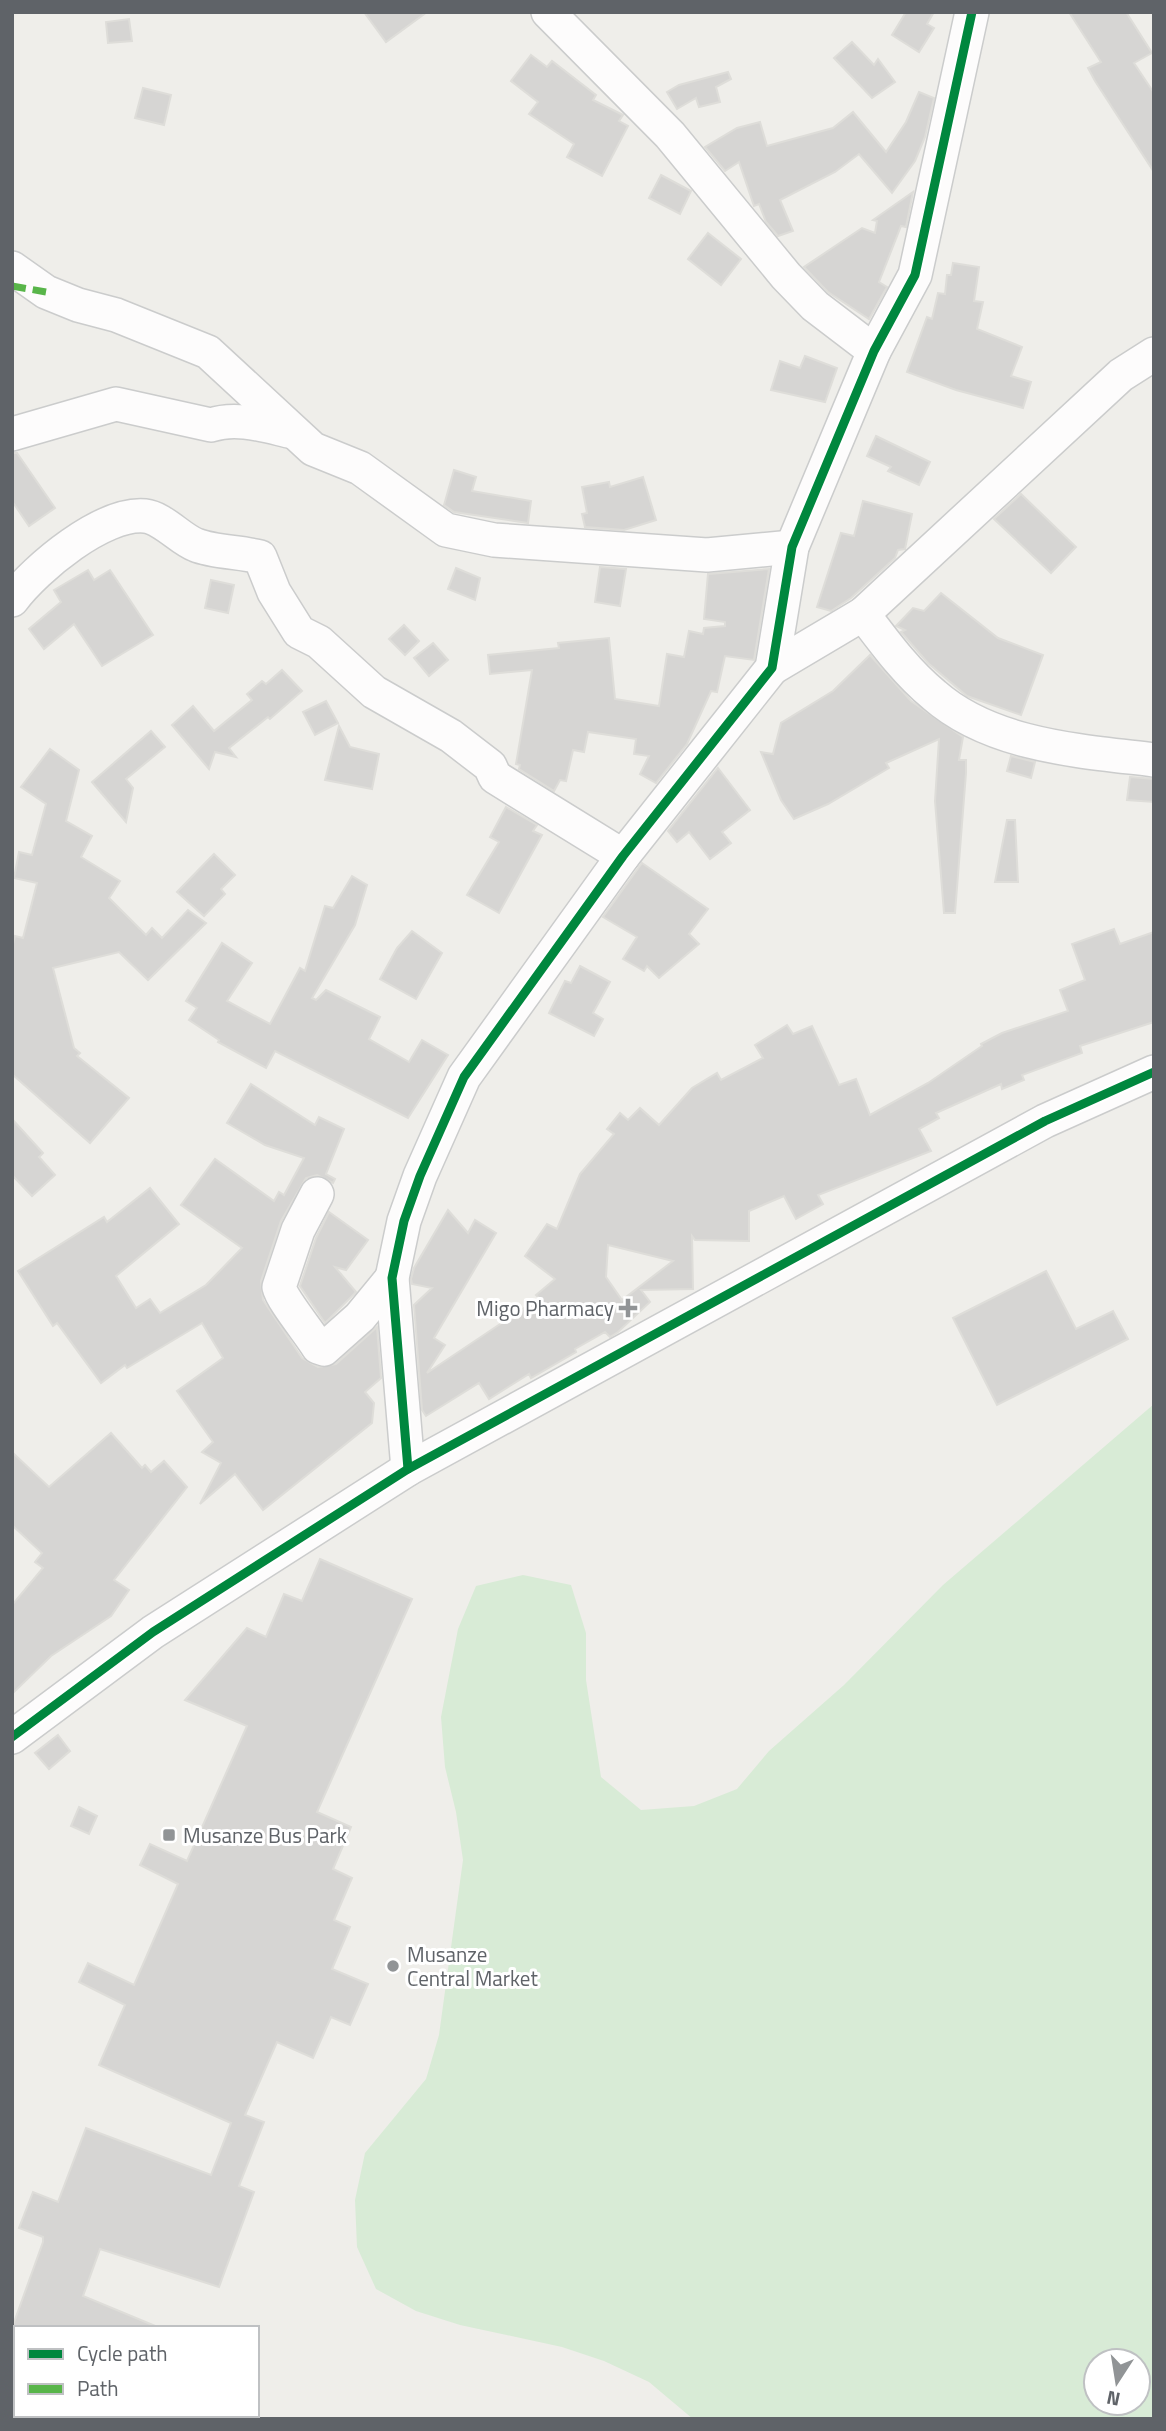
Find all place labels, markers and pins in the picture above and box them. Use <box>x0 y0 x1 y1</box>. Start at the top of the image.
place label: Migo Pharmacy <box>476 1292 614 1324</box>
marker: Migo Pharmacy <box>620 1300 636 1316</box>
place label: Musanze Bus Park <box>183 1819 347 1851</box>
marker: Musanze Bus Park <box>161 1827 177 1843</box>
place label: Musanze Central Market <box>407 1938 538 1994</box>
marker: Musanze Central Market <box>385 1958 401 1974</box>

